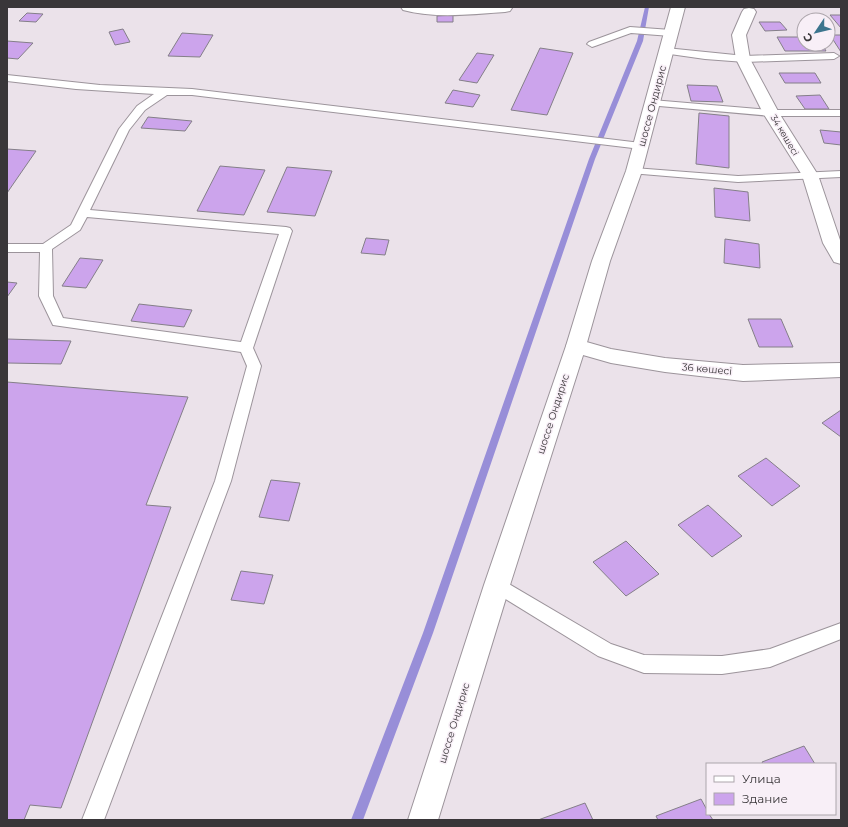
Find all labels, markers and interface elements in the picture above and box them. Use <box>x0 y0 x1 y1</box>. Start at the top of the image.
north arrow <box>796 12 836 52</box>
text: С <box>800 30 816 45</box>
street label: шоссе Ондирис <box>635 64 669 148</box>
street label: 34 көшесі <box>769 113 801 157</box>
street label: 36 көшесі <box>681 360 733 378</box>
street label: шоссе Ондирис <box>534 372 572 456</box>
street label: шоссе Ондирис <box>436 681 473 765</box>
legend <box>706 763 836 815</box>
text: Улица <box>742 771 781 786</box>
text: Здание <box>742 791 788 806</box>

